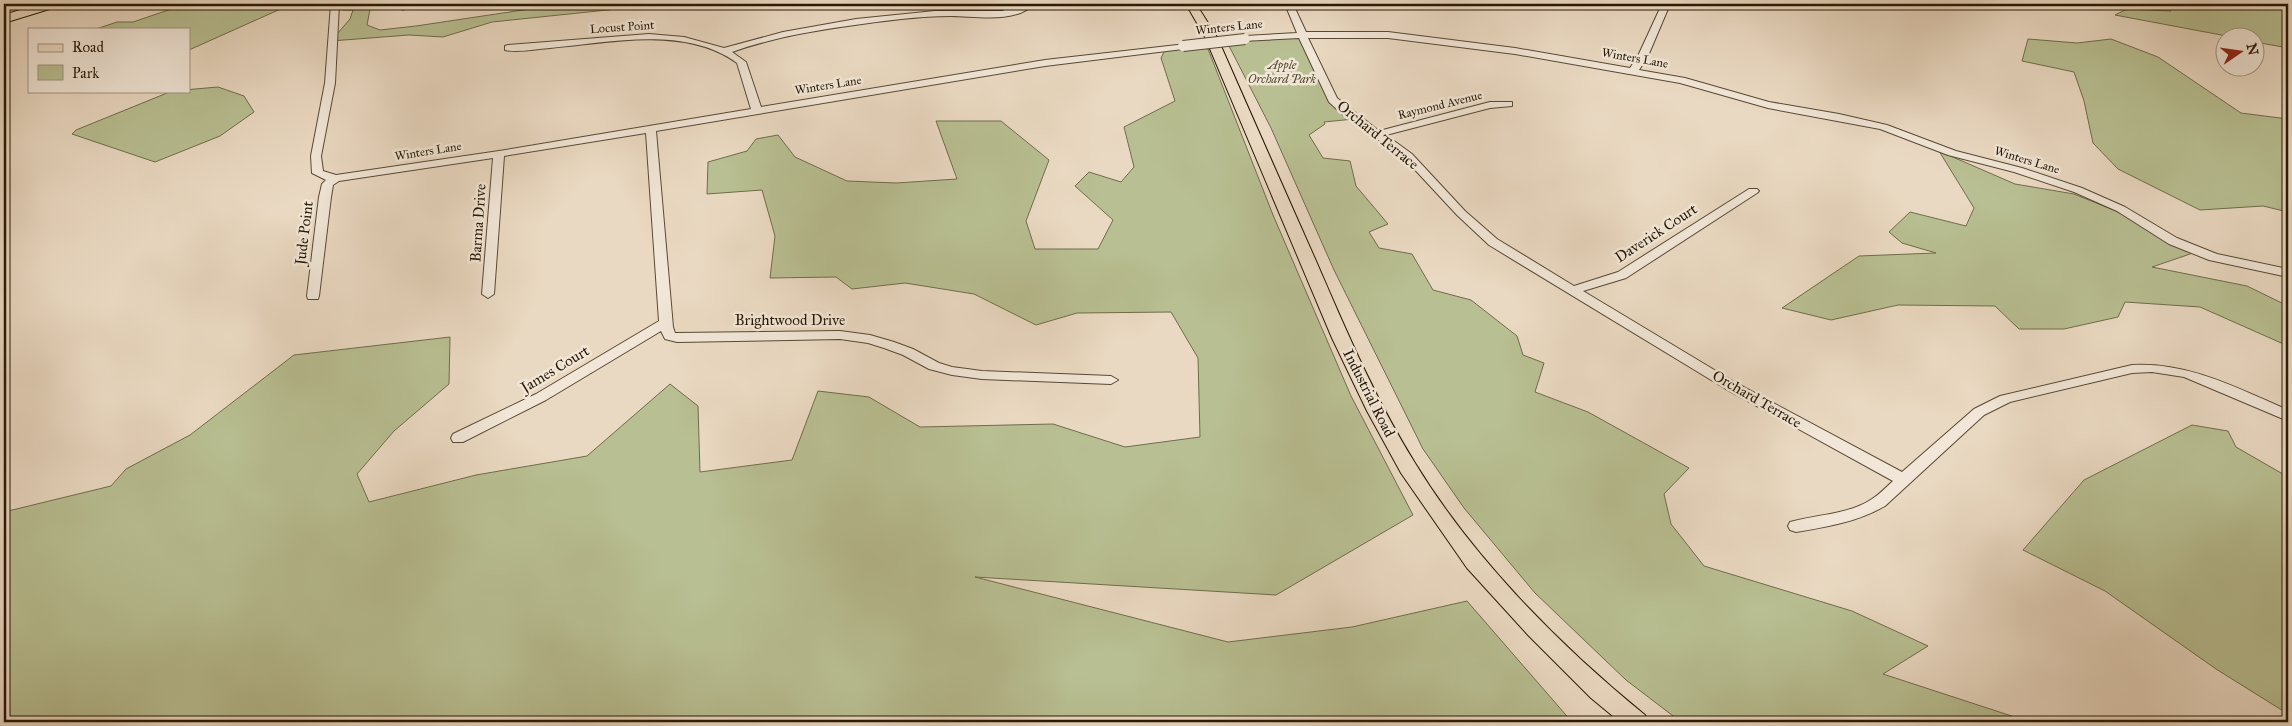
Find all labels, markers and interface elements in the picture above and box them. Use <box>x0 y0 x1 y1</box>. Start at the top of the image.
street label: Winters Lane <box>1195 17 1263 37</box>
street label: Locust Point <box>589 18 655 36</box>
legend <box>28 28 190 92</box>
north arrow <box>2214 28 2264 78</box>
text: Road <box>72 38 104 56</box>
text: N <box>2243 41 2262 57</box>
street label: Winters Lane <box>1601 45 1669 71</box>
park label: Apple Orchard Park <box>1248 58 1317 86</box>
text: Park <box>72 64 99 82</box>
street label: Winters Lane <box>794 73 862 97</box>
street label: Raymond Avenue <box>1396 88 1484 122</box>
street label: Orchard Terrace <box>1334 97 1422 173</box>
street label: Winters Lane <box>394 139 462 163</box>
street label: Winters Lane <box>1993 143 2061 177</box>
street label: Barma Drive <box>466 183 490 263</box>
street label: Jude Point <box>291 199 318 268</box>
street label: Daverick Court <box>1612 199 1701 266</box>
street label: Brightwood Drive <box>735 311 845 329</box>
street label: James Court <box>516 341 593 398</box>
street label: Industrial Road <box>1339 346 1399 440</box>
street label: Orchard Terrace <box>1709 366 1805 432</box>

